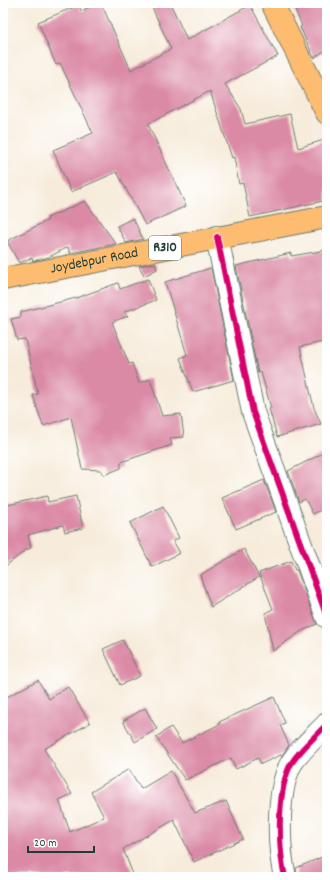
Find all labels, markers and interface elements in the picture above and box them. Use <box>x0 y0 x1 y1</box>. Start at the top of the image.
road number: R310 <box>149 236 181 260</box>
street label: Joydebpur Road <box>49 242 140 281</box>
scale bar <box>28 828 94 854</box>
text: 20 m <box>34 835 57 852</box>

